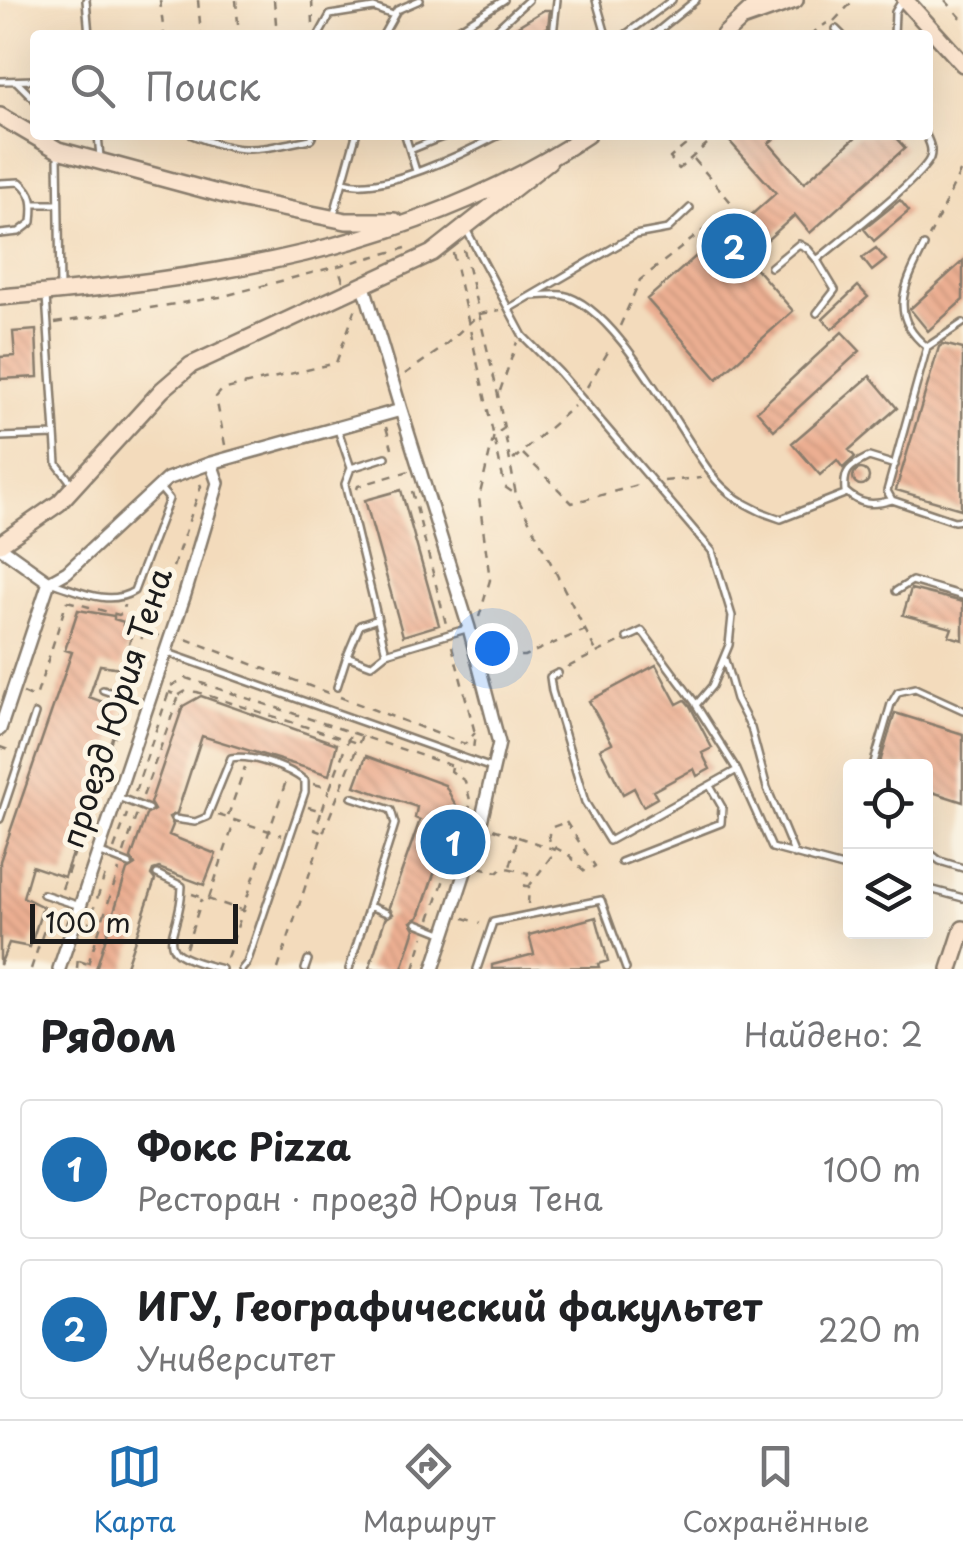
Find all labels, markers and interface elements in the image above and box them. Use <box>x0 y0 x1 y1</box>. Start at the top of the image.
search box <box>30 30 933 140</box>
text: Поиск <box>145 57 260 114</box>
icon: search <box>65 58 120 113</box>
pin: 2 <box>702 208 766 284</box>
street label: проезд Юрия Тена <box>47 561 183 854</box>
your location <box>467 623 518 674</box>
map controls <box>843 759 933 939</box>
button: locate <box>843 759 933 849</box>
pin: 1 <box>420 804 486 880</box>
button: layers <box>843 849 933 939</box>
scale bar <box>30 899 238 944</box>
text: 100 m <box>45 900 131 943</box>
text: Рядом <box>40 1003 177 1066</box>
text: Найдено: 2 <box>744 1010 923 1058</box>
text: Фокс Pizza <box>137 1117 351 1174</box>
text: 1 <box>67 1145 82 1193</box>
text: 100 m <box>823 1145 921 1193</box>
text: Ресторан · проезд Юрия Тена <box>137 1174 603 1222</box>
text: ИГУ, Географический факультет <box>137 1277 762 1334</box>
text: 2 <box>63 1305 86 1353</box>
text: 220 m <box>818 1305 921 1353</box>
text: Университет <box>137 1334 335 1382</box>
tab: Карта <box>94 1439 176 1542</box>
tab: Маршрут <box>363 1439 495 1542</box>
tab: Сохранённые <box>682 1439 869 1542</box>

